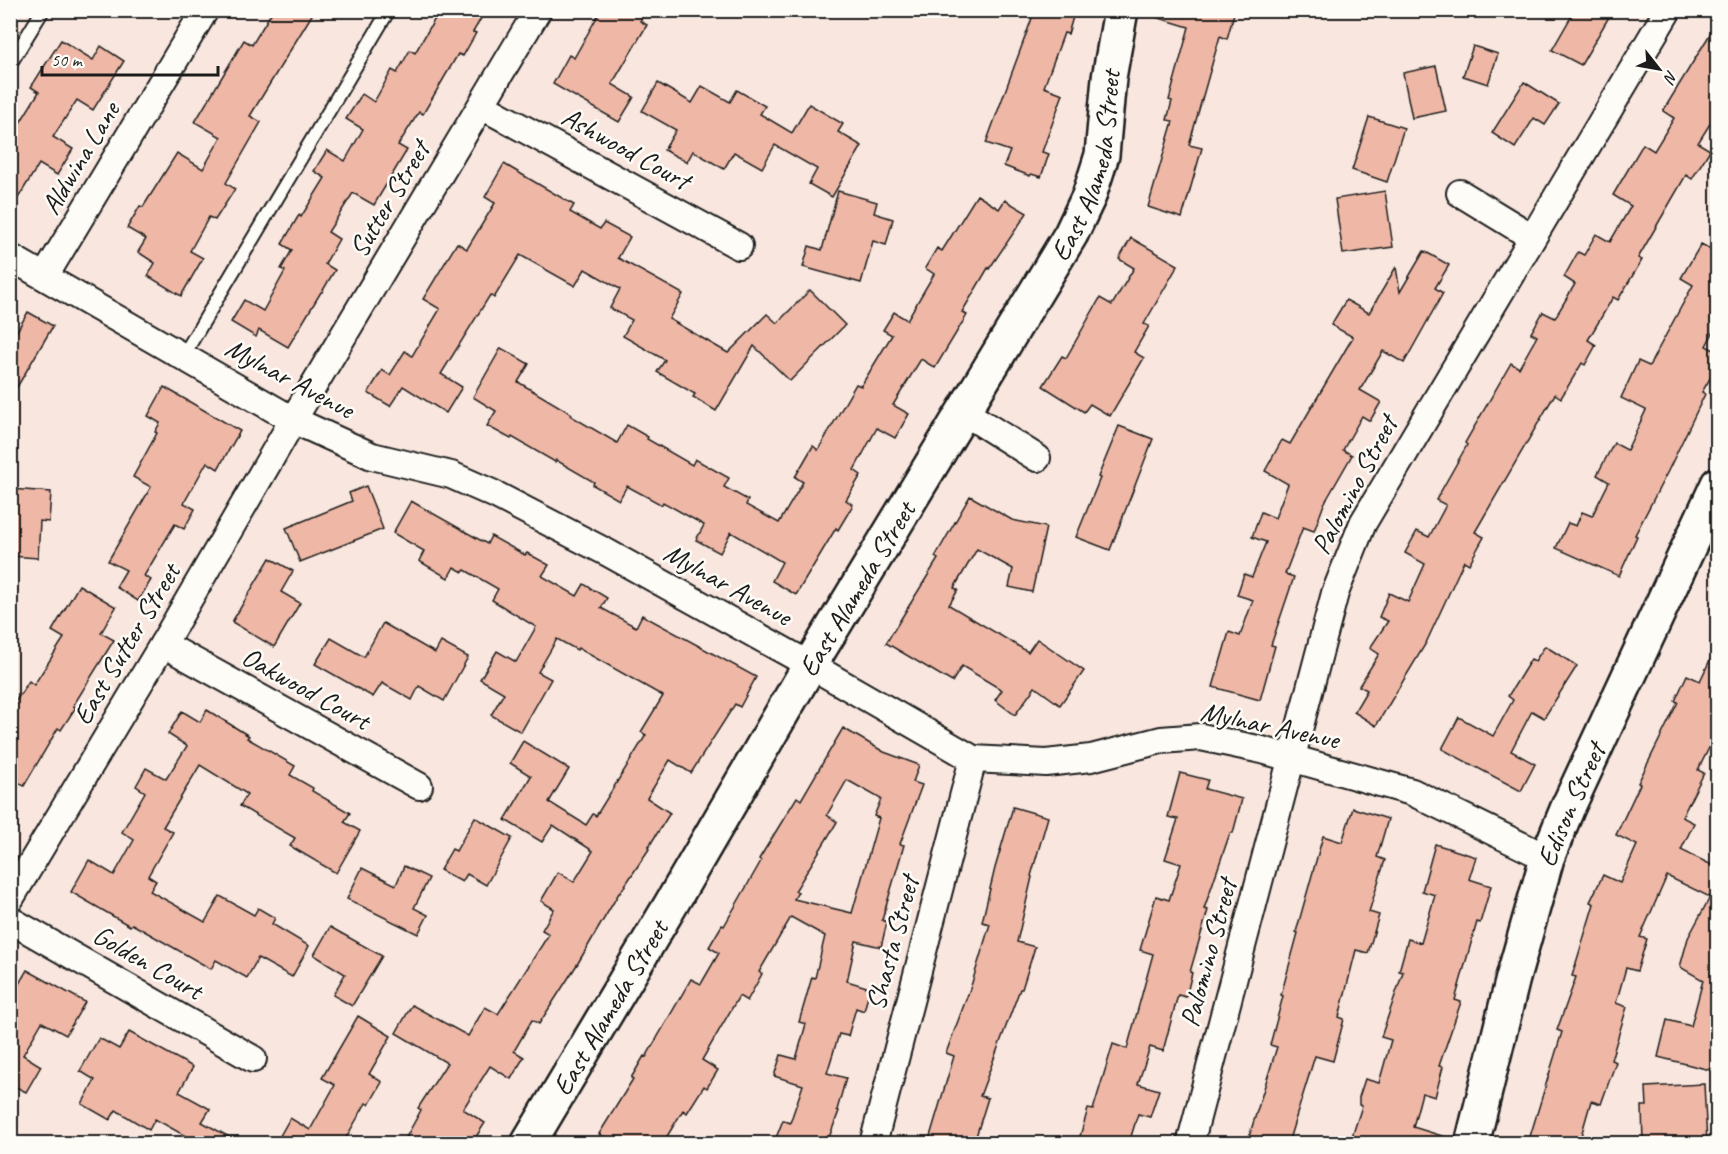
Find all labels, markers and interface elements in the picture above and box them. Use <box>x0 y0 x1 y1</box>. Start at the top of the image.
scale bar <box>42 39 218 77</box>
north arrow <box>1629 39 1689 99</box>
text: 50 m <box>51 49 84 71</box>
street label: East Alameda Street <box>1042 64 1128 267</box>
text: N <box>1658 67 1682 88</box>
street label: Aldwina Lane <box>33 94 128 221</box>
street label: Ashwood Court <box>556 99 699 199</box>
street label: Sutter Street <box>341 132 439 263</box>
street label: Mylnar Avenue <box>220 330 362 427</box>
street label: Palomino Street <box>1303 407 1407 560</box>
street label: East Alameda Street <box>790 493 924 682</box>
street label: Mylnar Avenue <box>658 535 800 634</box>
street label: East Sutter Street <box>64 555 189 731</box>
street label: Oakwood Court <box>236 638 379 739</box>
street label: Mylnar Avenue <box>1198 693 1344 757</box>
street label: Edison Street <box>1528 734 1614 871</box>
street label: Shasta Street <box>857 869 928 1014</box>
street label: Palomino Street <box>1172 872 1245 1031</box>
street label: East Alameda Street <box>544 911 677 1101</box>
street label: Golden Court <box>87 917 211 1009</box>

